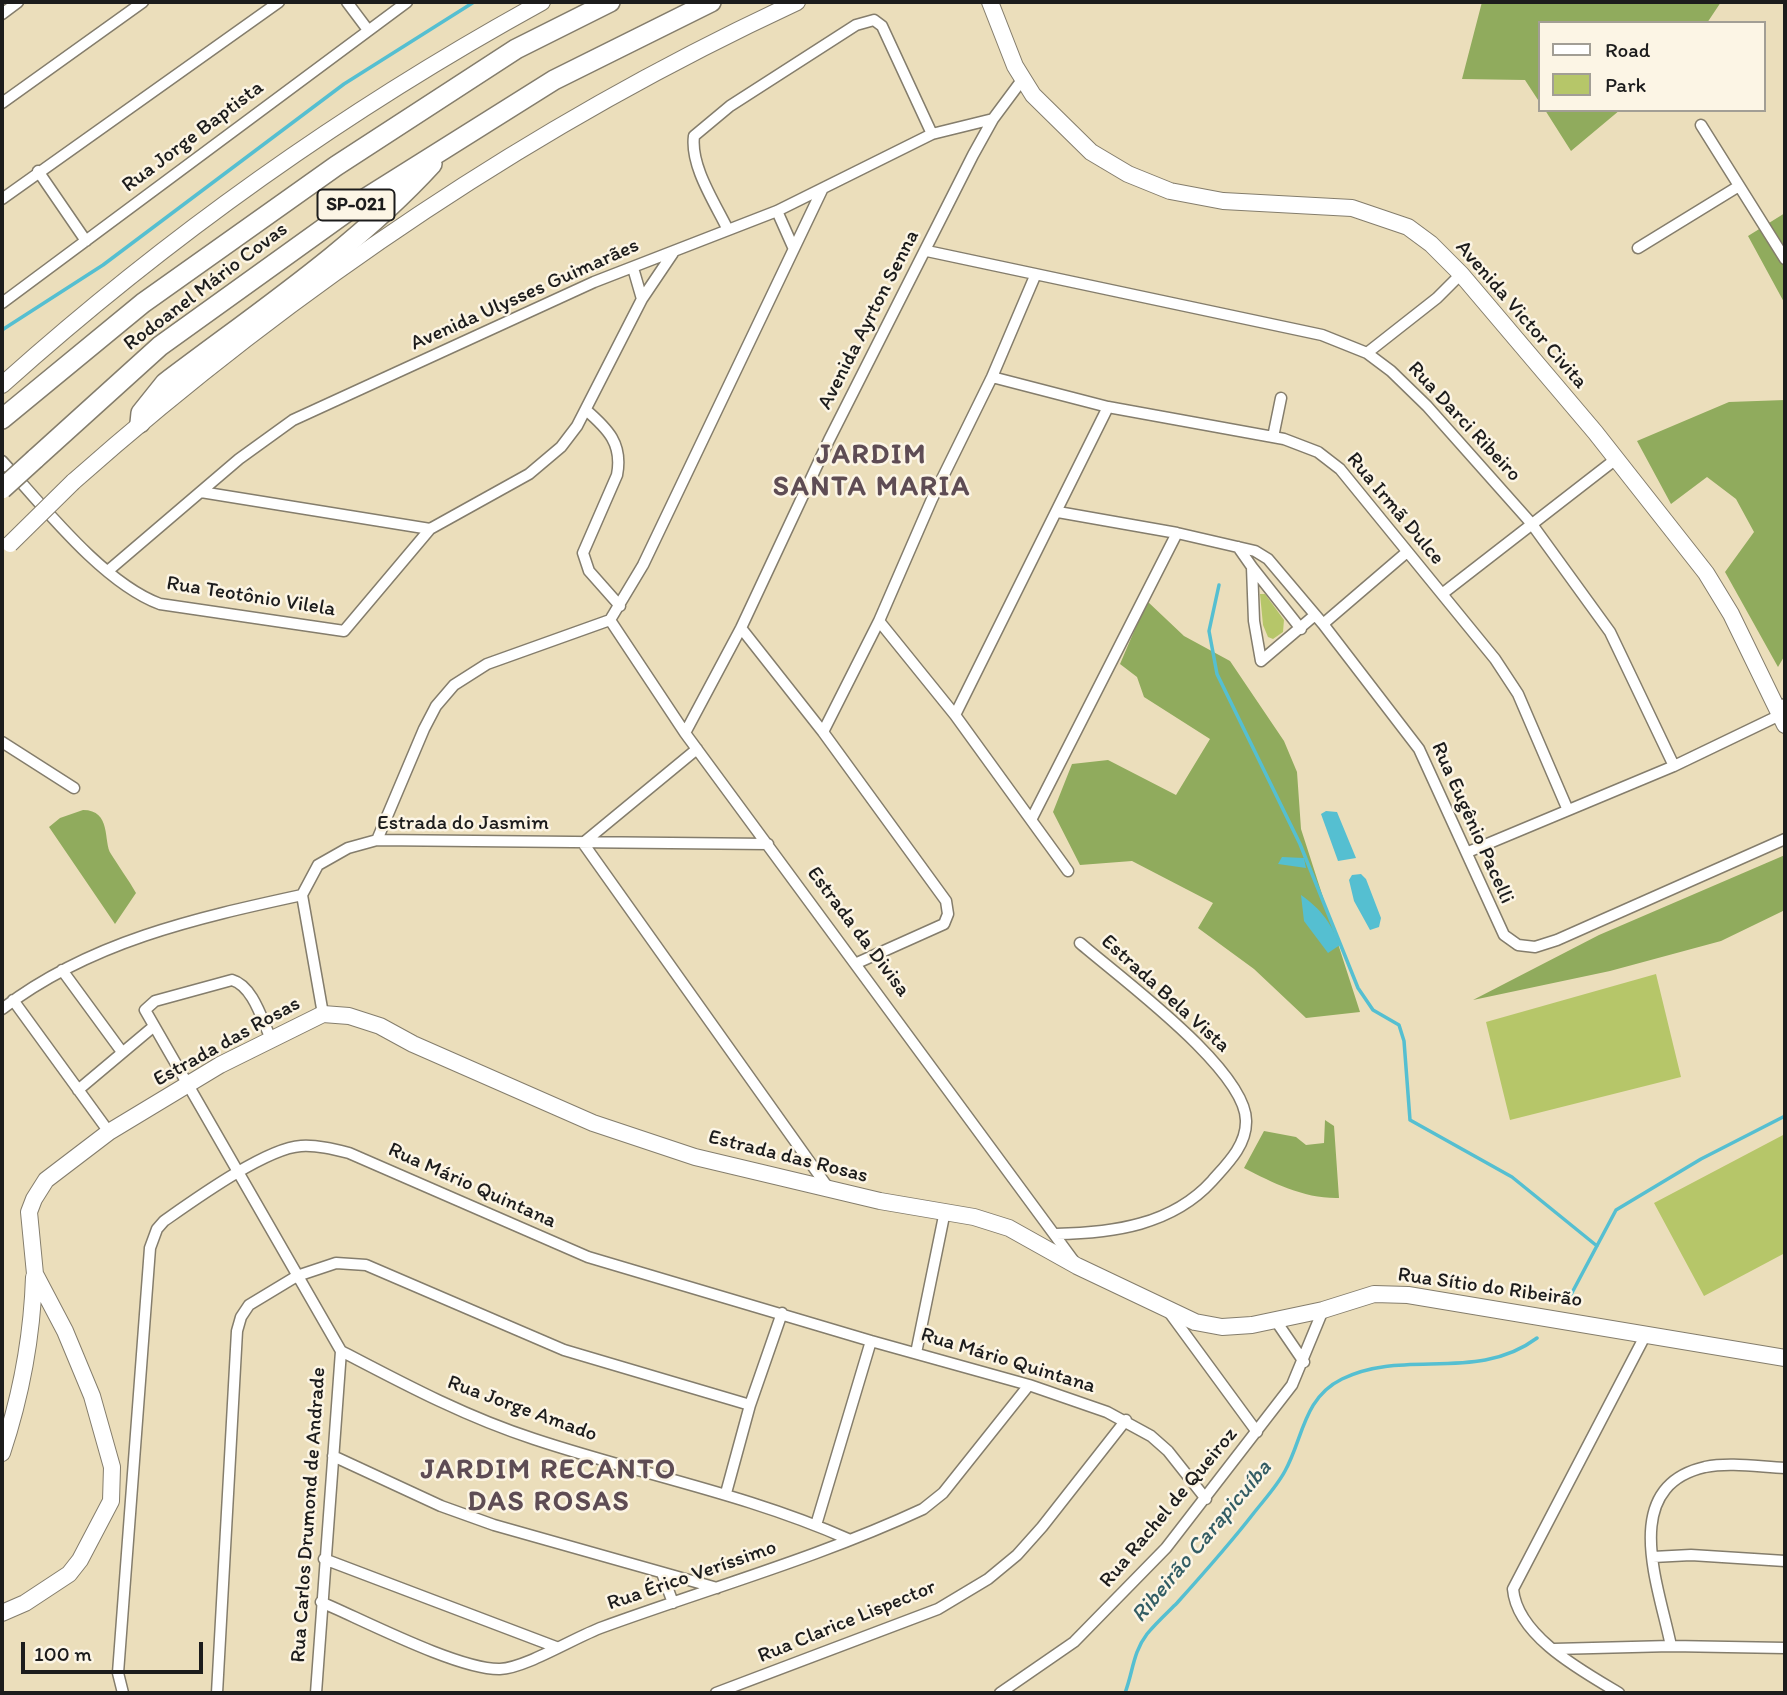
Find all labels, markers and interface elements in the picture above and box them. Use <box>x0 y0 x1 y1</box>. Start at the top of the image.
legend <box>1538 21 1766 112</box>
text: Road <box>1605 37 1650 62</box>
text: Park <box>1605 72 1646 97</box>
street label: Rua Jorge Baptista <box>117 76 269 198</box>
road number: SP-021 <box>318 190 394 220</box>
street label: Rodoanel Mário Covas <box>119 217 293 357</box>
street label: Avenida Ayrton Senna <box>813 226 925 414</box>
street label: Avenida Ulysses Guimarães <box>407 233 643 357</box>
street label: Avenida Victor Civita <box>1450 236 1592 394</box>
street label: Rua Darci Ribeiro <box>1402 357 1526 487</box>
district label: JARDIM SANTA MARIA <box>775 439 969 505</box>
street label: Rua Irmã Dulce <box>1341 448 1449 570</box>
street label: Rua Teotônio Vilela <box>165 571 337 623</box>
street label: Rua Eugênio Pacelli <box>1425 738 1519 908</box>
street label: Estrada do Jasmim <box>377 811 549 837</box>
street label: Estrada da Divisa <box>801 862 915 1002</box>
street label: Estrada Bela Vista <box>1095 930 1235 1058</box>
street label: Estrada das Rosas <box>149 991 305 1093</box>
street label: Estrada das Rosas <box>706 1125 870 1189</box>
street label: Rua Mário Quintana <box>384 1138 560 1234</box>
street label: Rua Sítio do Ribeirão <box>1396 1263 1584 1313</box>
street label: Rua Mário Quintana <box>917 1322 1099 1400</box>
street label: Rua Carlos Drumond de Andrade <box>286 1366 332 1664</box>
street label: Rua Jorge Amado <box>444 1370 600 1448</box>
street label: Rua Rachel de Queiroz <box>1095 1423 1243 1593</box>
district label: JARDIM RECANTO DAS ROSAS <box>424 1454 674 1520</box>
water label: Ribeirão Carapicuíba <box>1126 1455 1278 1629</box>
street label: Rua Érico Veríssimo <box>604 1535 780 1617</box>
street label: Rua Clarice Lispector <box>754 1575 940 1669</box>
scale bar <box>24 1628 206 1672</box>
text: 100 m <box>34 1641 92 1666</box>

